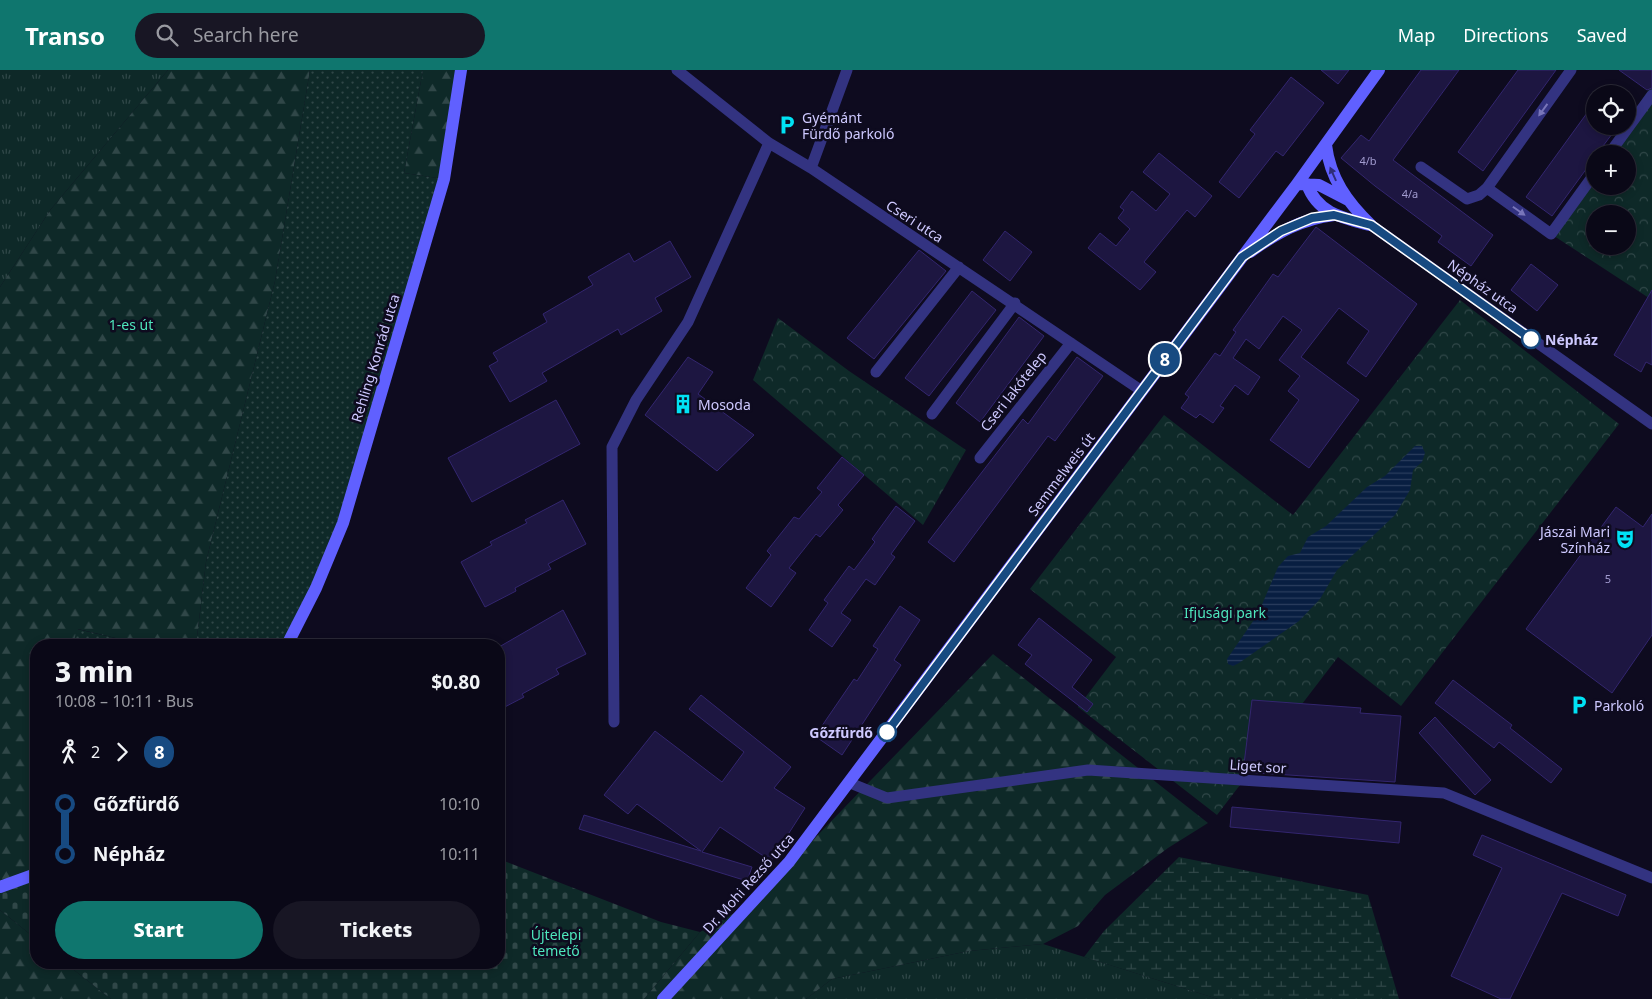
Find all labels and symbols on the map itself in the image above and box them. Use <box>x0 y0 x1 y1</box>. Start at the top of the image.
one-way arrow <box>1538 103 1548 117</box>
place label: Gyémánt Fürdő parkoló <box>802 108 894 143</box>
parking icon: Gyémánt Fürdő parkoló <box>776 114 798 136</box>
house number: 4/b <box>1359 153 1377 168</box>
one-way arrow <box>1329 167 1337 181</box>
house number: 4/a <box>1402 186 1418 201</box>
street label: Cseri utca <box>883 195 947 247</box>
one-way arrow <box>1512 206 1526 216</box>
street label: Népház utca <box>1444 255 1522 317</box>
street label: Rehling Konrád utca <box>346 292 404 424</box>
park label: 1-es út <box>109 315 153 334</box>
marker: Népház <box>1521 329 1541 349</box>
place label: Népház <box>1545 330 1598 349</box>
line badge: 8 <box>1149 343 1181 375</box>
street label: Cseri lakótelep <box>976 347 1050 435</box>
building icon: Mosoda <box>672 393 694 415</box>
place label: Mosoda <box>698 395 751 414</box>
street label: Semmelweis út <box>1023 428 1099 520</box>
place label: Jászai Mari Színház <box>1538 522 1610 557</box>
theatre icon: Jászai Mari Színház <box>1614 528 1636 550</box>
house number: 5 <box>1605 571 1611 586</box>
park label: Ifjúsági park <box>1184 603 1267 622</box>
parking icon: Parkoló <box>1568 694 1590 716</box>
place label: Parkoló <box>1594 696 1644 715</box>
marker: Gőzfürdő <box>877 722 897 742</box>
place label: Gőzfürdő <box>809 723 873 742</box>
street label: Liget sor <box>1229 755 1287 777</box>
street label: Dr. Mohi Rezső utca <box>698 829 798 937</box>
park label: Újtelepi temető <box>531 925 581 960</box>

